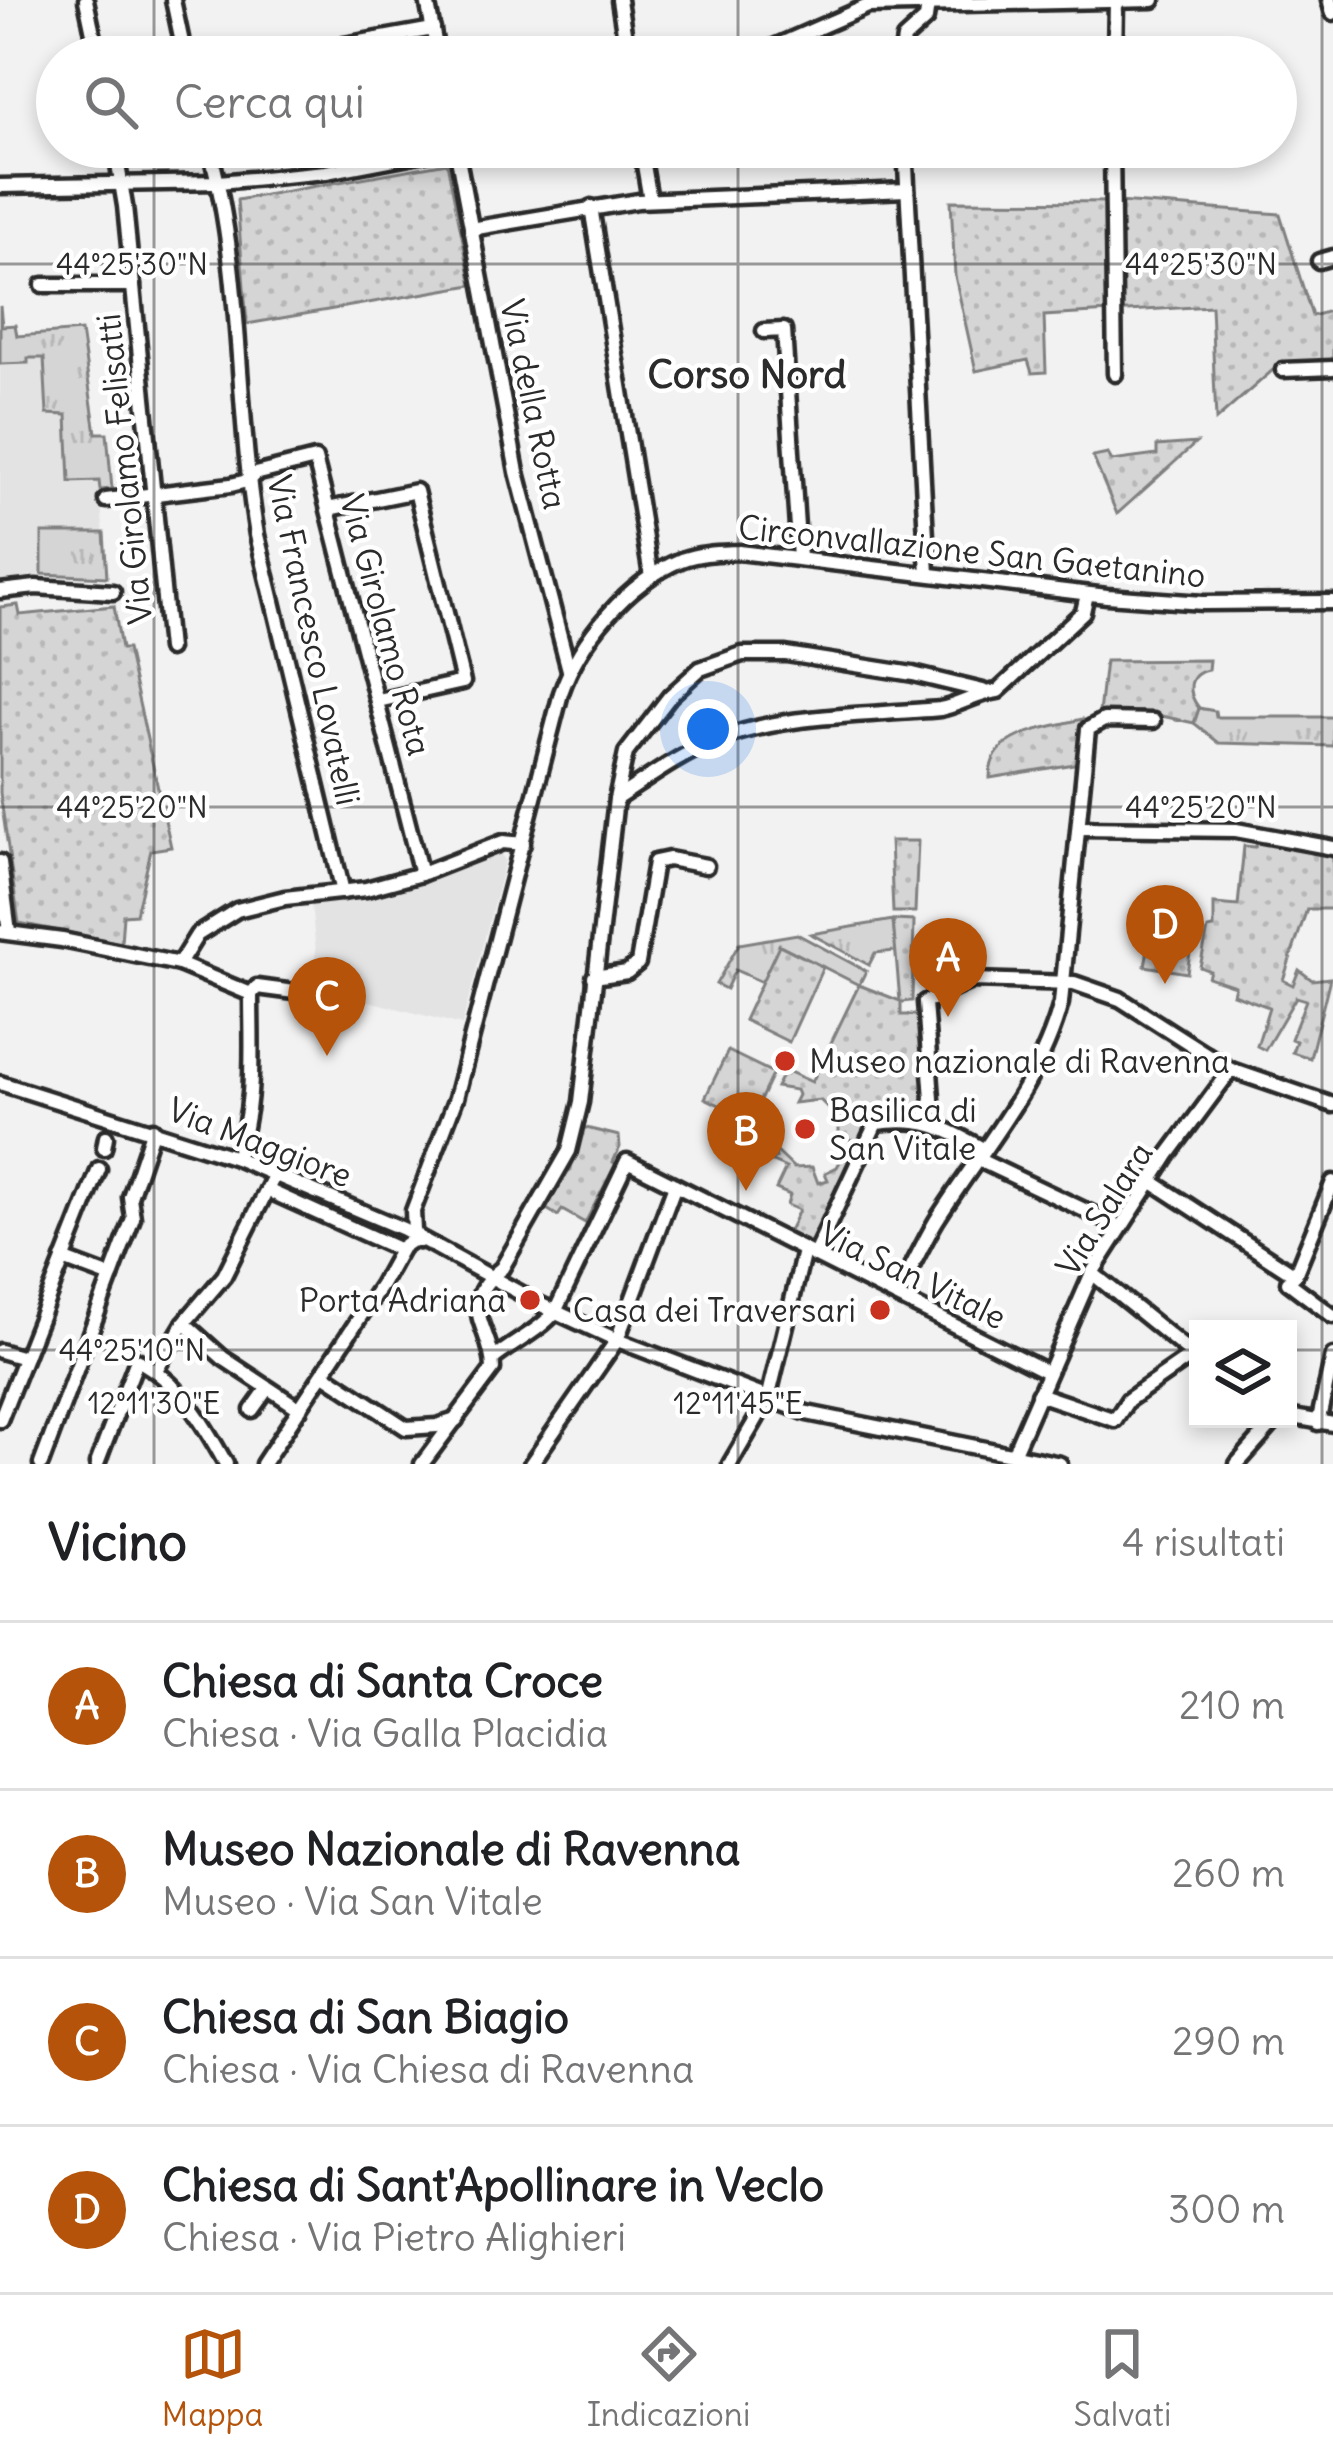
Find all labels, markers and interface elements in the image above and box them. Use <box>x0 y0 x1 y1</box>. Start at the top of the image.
search box <box>36 36 1297 168</box>
icon: search <box>78 69 144 135</box>
text: Cerca qui <box>174 74 365 130</box>
text: 44°25'30"N <box>56 245 208 283</box>
text: 44°25'30"N <box>1125 245 1277 283</box>
street label: Via della Rotta <box>491 295 577 513</box>
street label: Via Girolamo Felisatti <box>87 312 161 626</box>
district label: Corso Nord <box>648 350 847 399</box>
street label: Via Francesco Lovatelli <box>258 471 370 809</box>
street label: Via Girolamo Rota <box>331 490 441 760</box>
street label: Circonvallazione San Gaetanino <box>736 506 1208 596</box>
your location <box>678 699 738 759</box>
text: 44°25'20"N <box>56 788 208 826</box>
text: 44°25'20"N <box>1125 788 1277 826</box>
pin: D <box>1126 885 1204 984</box>
pin: A <box>909 918 987 1017</box>
pin: C <box>288 957 366 1056</box>
place label: Museo nazionale di Ravenna <box>809 1040 1230 1082</box>
marker: Museo nazionale di Ravenna <box>772 1048 798 1074</box>
street label: Via Maggiore <box>162 1088 358 1196</box>
place label: Basilica di San Vitale <box>829 1089 977 1169</box>
pin: B <box>707 1092 785 1191</box>
marker: Basilica di San Vitale <box>792 1116 818 1142</box>
street label: Via Salara <box>1046 1134 1162 1284</box>
street label: Via San Vitale <box>813 1212 1013 1338</box>
place label: Porta Adriana <box>299 1279 506 1321</box>
marker: Porta Adriana <box>517 1287 543 1313</box>
place label: Casa dei Traversari <box>573 1289 856 1331</box>
marker: Casa dei Traversari <box>867 1297 893 1323</box>
map controls <box>1189 1320 1297 1428</box>
button: layers <box>1189 1320 1297 1428</box>
text: 44°25'10"N <box>59 1331 205 1369</box>
text: 12°11'30"E <box>88 1384 220 1422</box>
text: 12°11'45"E <box>673 1384 803 1422</box>
text: Vicino <box>48 1510 187 1574</box>
text: 4 risultati <box>1122 1518 1285 1567</box>
text: Chiesa di Santa Croce <box>162 1653 603 1709</box>
text: A <box>74 1681 100 1730</box>
text: 210 m <box>1179 1681 1285 1730</box>
text: Chiesa · Via Galla Placidia <box>162 1709 608 1758</box>
text: Museo Nazionale di Ravenna <box>162 1821 741 1877</box>
text: B <box>74 1849 100 1898</box>
text: 260 m <box>1172 1849 1285 1898</box>
text: Museo · Via San Vitale <box>162 1877 543 1926</box>
text: Chiesa di San Biagio <box>162 1989 569 2045</box>
text: C <box>74 2017 100 2066</box>
text: 290 m <box>1172 2017 1285 2066</box>
text: Chiesa · Via Chiesa di Ravenna <box>162 2045 694 2094</box>
text: Chiesa di Sant'Apollinare in Veclo <box>162 2157 824 2213</box>
text: D <box>73 2185 101 2234</box>
text: 300 m <box>1168 2185 1285 2234</box>
text: Chiesa · Via Pietro Alighieri <box>162 2213 626 2262</box>
tab: Mappa <box>162 2321 263 2435</box>
tab: Indicazioni <box>587 2321 750 2435</box>
tab: Salvati <box>1074 2321 1171 2435</box>

